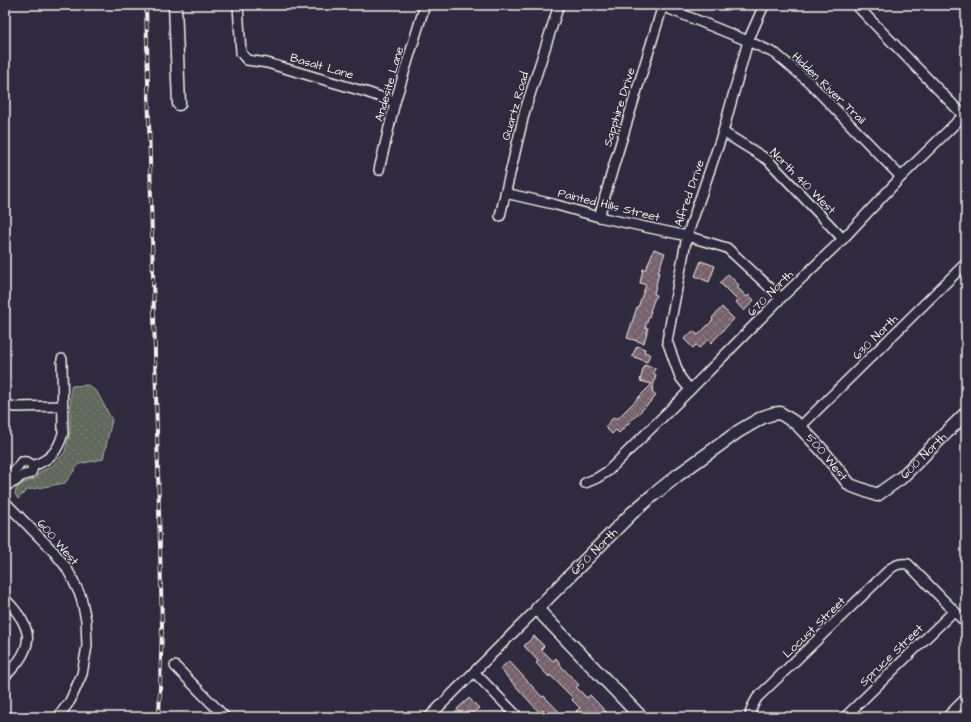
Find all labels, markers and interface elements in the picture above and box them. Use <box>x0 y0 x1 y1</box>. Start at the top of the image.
street label: Andesite Lane <box>371 44 408 124</box>
street label: Basalt Lane <box>288 49 356 84</box>
street label: Hidden River Trail <box>788 49 870 128</box>
street label: Sapphire Drive <box>599 65 640 149</box>
street label: Quartz Road <box>498 70 533 142</box>
street label: North 410 West <box>766 145 840 218</box>
street label: Alfred Drive <box>670 157 709 229</box>
street label: Painted Hills Street <box>556 185 662 226</box>
street label: 670 North <box>743 266 797 320</box>
street label: 630 North <box>849 311 902 364</box>
street label: 600 North <box>897 429 951 483</box>
street label: 500 West <box>802 430 851 485</box>
street label: 600 West <box>33 516 83 569</box>
street label: 650 North <box>567 524 622 579</box>
street label: Locust Street <box>779 593 850 662</box>
street label: Spruce Street <box>856 620 927 690</box>

